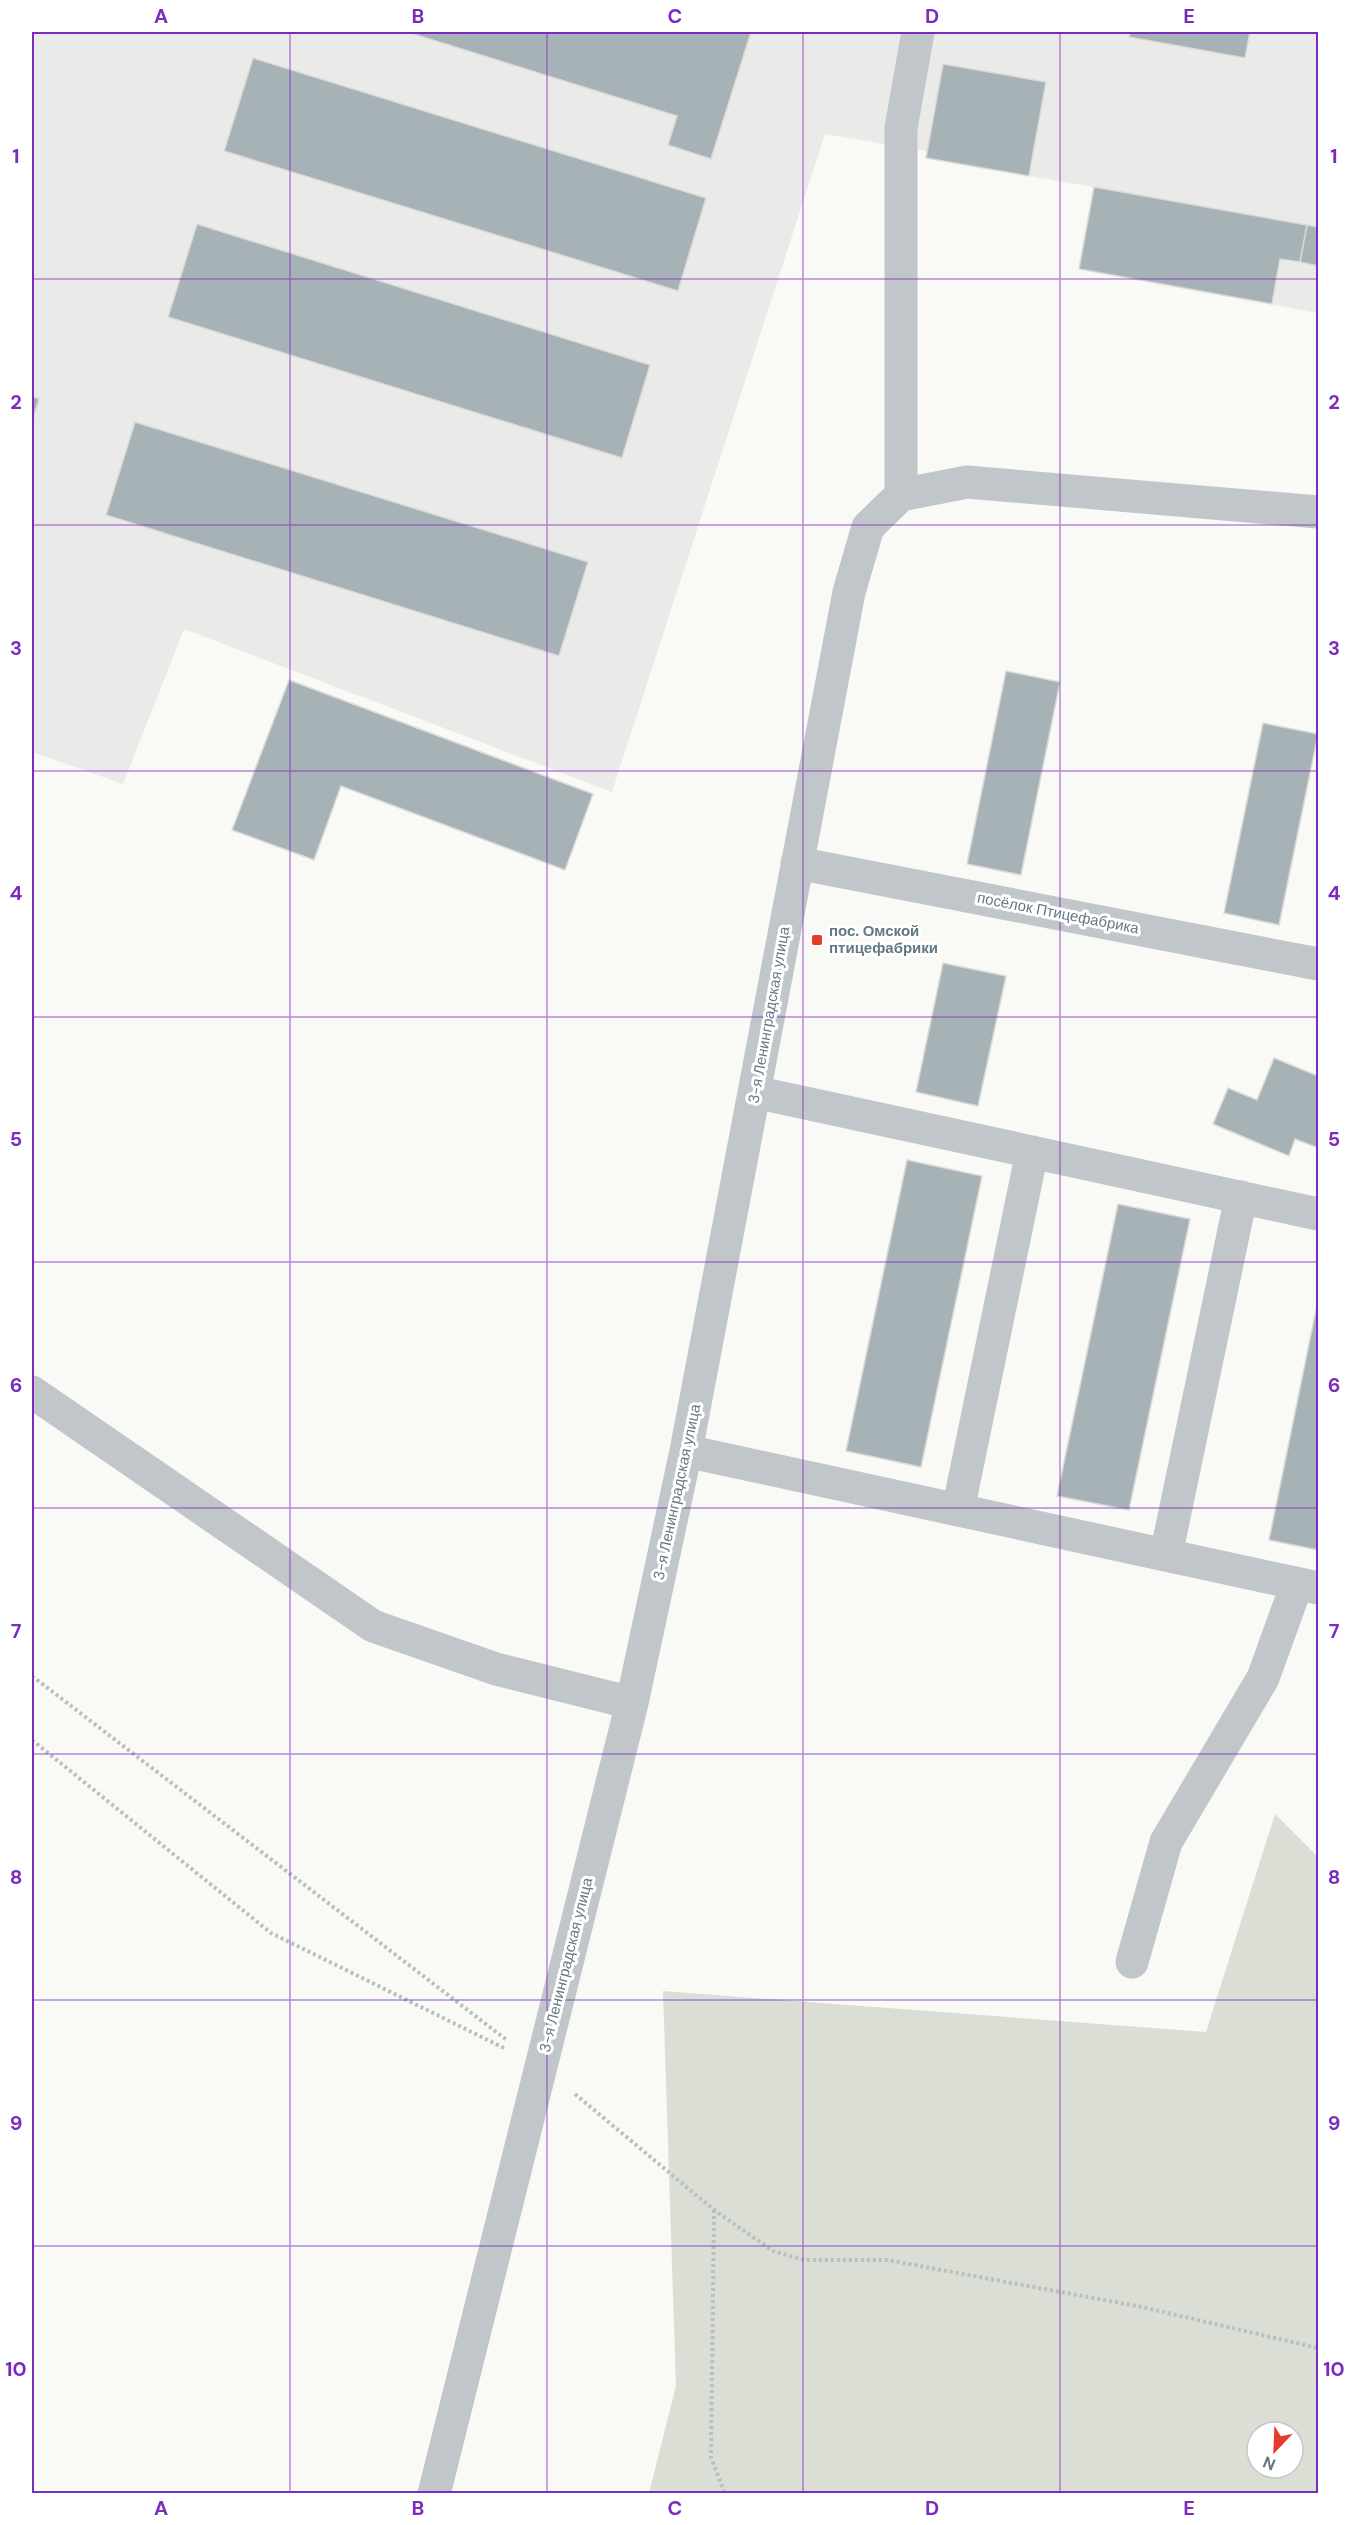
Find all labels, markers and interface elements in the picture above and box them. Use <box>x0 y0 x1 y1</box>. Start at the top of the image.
text: A <box>154 3 168 29</box>
text: B <box>412 3 424 29</box>
text: C <box>668 3 682 29</box>
text: D <box>925 3 939 29</box>
text: E <box>1183 3 1195 29</box>
text: 1 <box>12 143 20 169</box>
text: 1 <box>1330 143 1338 169</box>
text: 2 <box>10 389 22 415</box>
text: 2 <box>1328 389 1340 415</box>
text: 3 <box>10 635 22 661</box>
text: 3 <box>1328 635 1340 661</box>
text: 4 <box>10 880 23 906</box>
text: 4 <box>1328 880 1341 906</box>
street label: посёлок Птицефабрика <box>976 888 1141 939</box>
place label: пос. Омской птицефабрики <box>829 921 938 958</box>
street label: 3-я Ленинградская улица <box>744 924 795 1105</box>
marker: пос. Омской птицефабрики <box>810 933 824 947</box>
text: 5 <box>10 1126 22 1152</box>
text: 5 <box>1328 1126 1340 1152</box>
text: 6 <box>10 1372 22 1398</box>
text: 6 <box>1328 1372 1340 1398</box>
street label: 3-я Ленинградская улица <box>649 1402 706 1582</box>
text: 7 <box>11 1618 22 1644</box>
text: 7 <box>1329 1618 1340 1644</box>
text: 8 <box>10 1864 22 1890</box>
text: 8 <box>1328 1864 1340 1890</box>
street label: 3-я Ленинградская улица <box>535 1875 598 2054</box>
text: 9 <box>10 2110 22 2136</box>
text: 9 <box>1328 2110 1340 2136</box>
text: 10 <box>5 2356 27 2382</box>
text: 10 <box>1323 2356 1345 2382</box>
north arrow <box>1245 2420 1305 2480</box>
text: N <box>1260 2451 1279 2475</box>
text: A <box>154 2495 168 2521</box>
text: B <box>412 2495 424 2521</box>
text: C <box>668 2495 682 2521</box>
text: D <box>925 2495 939 2521</box>
text: E <box>1183 2495 1195 2521</box>

